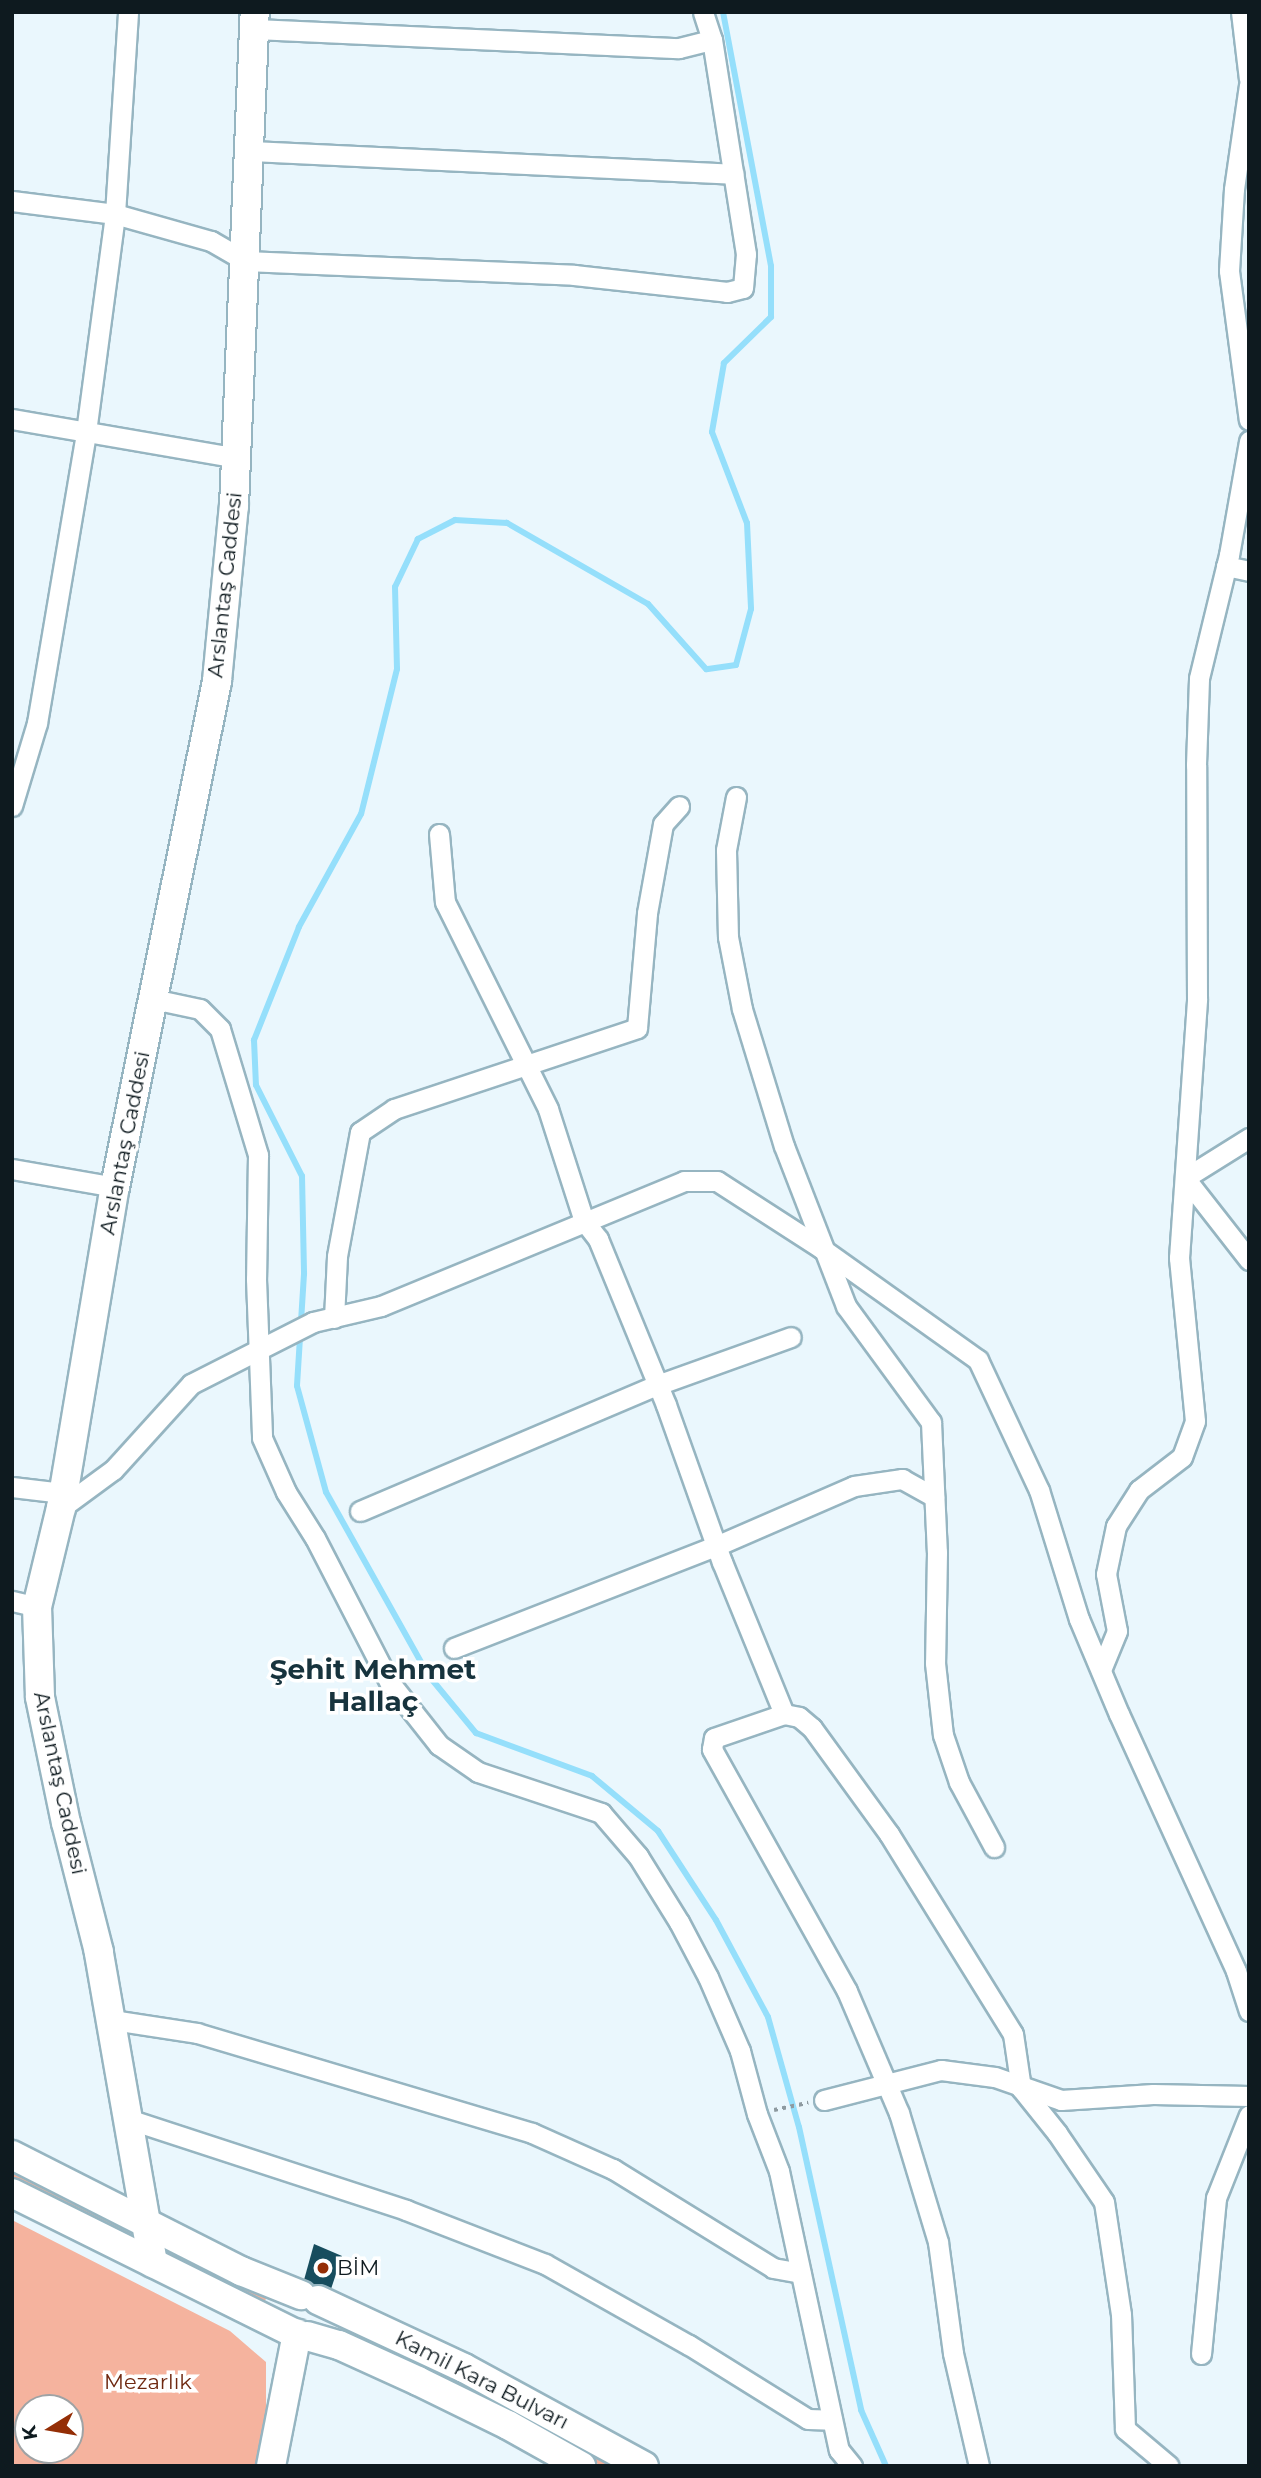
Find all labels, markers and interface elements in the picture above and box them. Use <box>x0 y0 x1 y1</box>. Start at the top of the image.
street label: Arslantaş Caddesi <box>203 491 247 679</box>
street label: Arslantaş Caddesi <box>95 1049 155 1237</box>
district label: Şehit Mehmet Hallaç <box>270 1652 476 1718</box>
street label: Arslantaş Caddesi <box>28 1689 92 1877</box>
place label: BİM <box>337 2255 379 2281</box>
marker: BİM <box>315 2260 331 2276</box>
street label: Kamil Kara Bulvarı <box>391 2325 573 2435</box>
park label: Mezarlık <box>104 2369 192 2395</box>
north arrow <box>14 2394 84 2464</box>
text: K <box>17 2424 42 2442</box>

